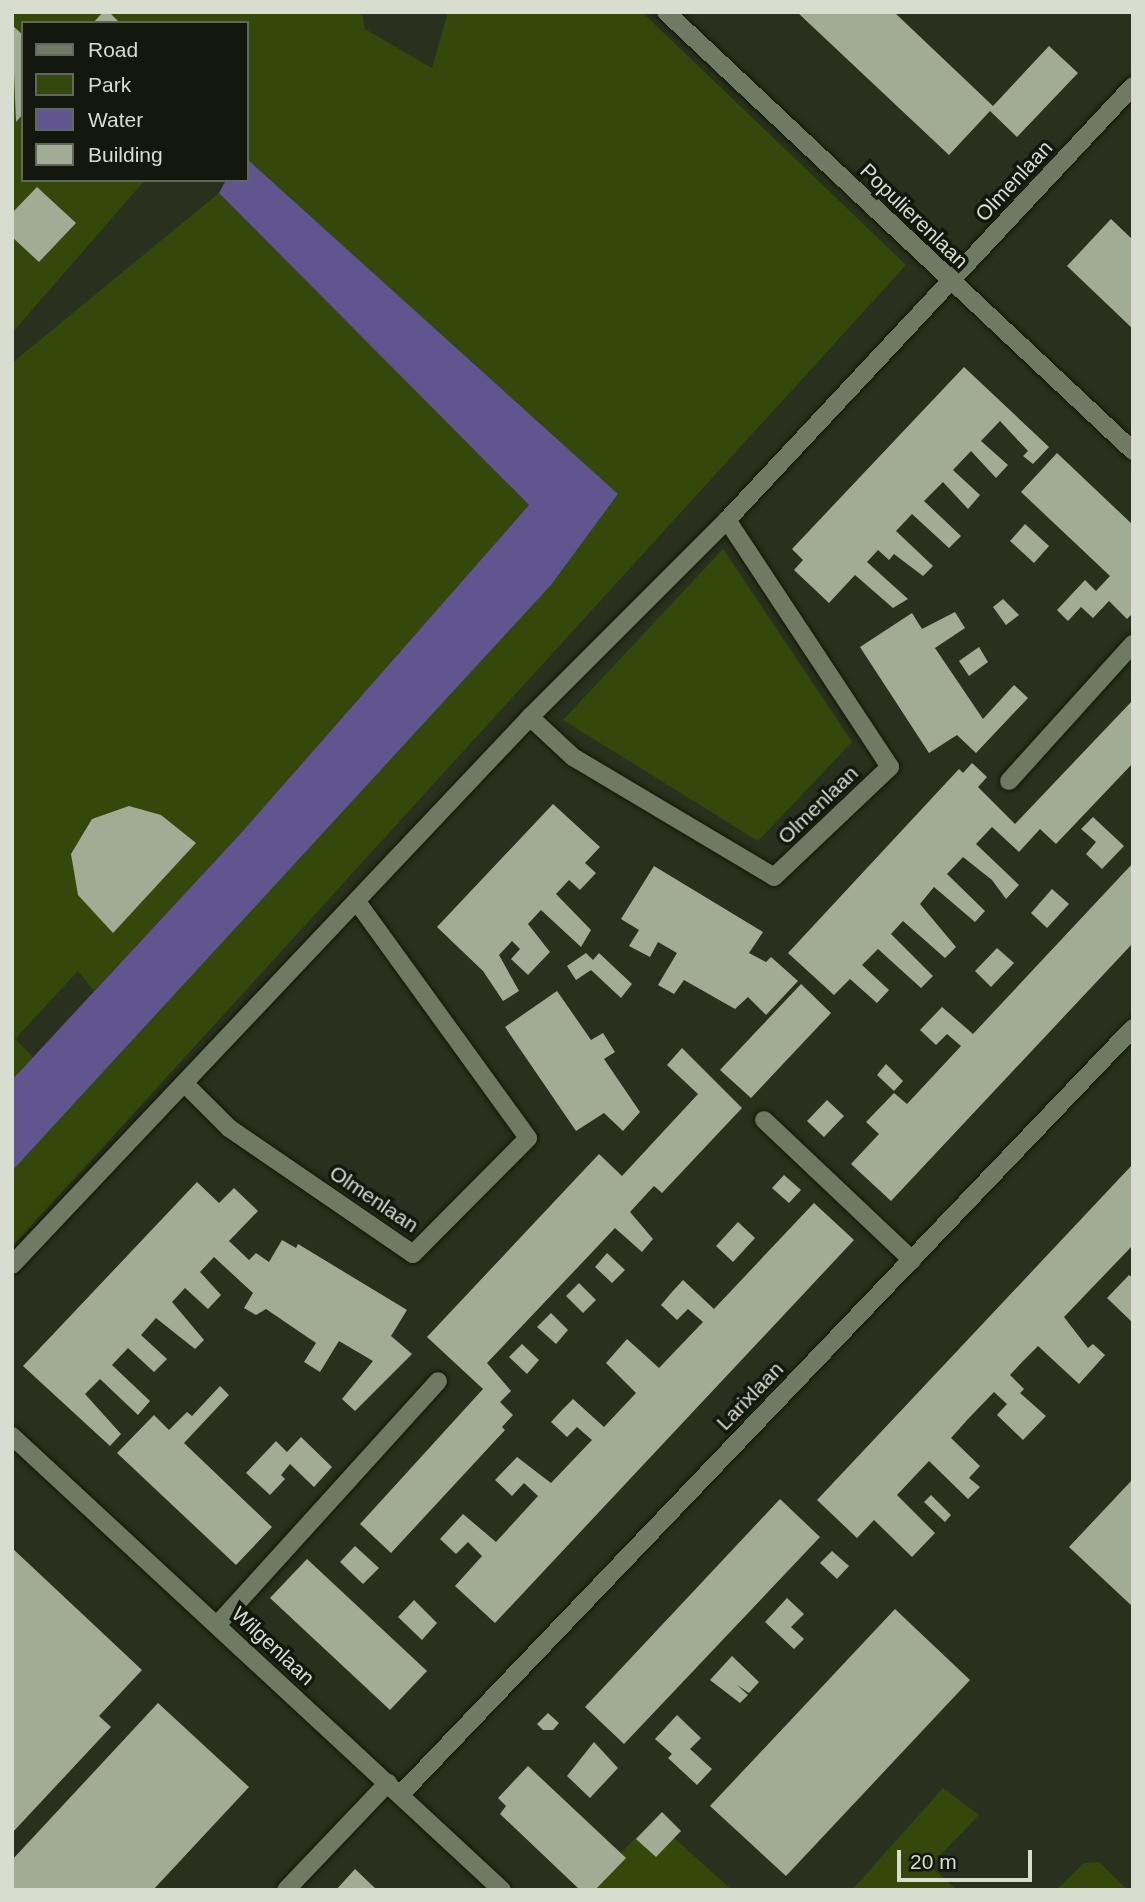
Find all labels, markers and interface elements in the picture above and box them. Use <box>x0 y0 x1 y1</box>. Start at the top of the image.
legend <box>21 21 248 182</box>
text: Road <box>88 38 138 61</box>
text: Park <box>88 73 131 96</box>
text: Water <box>88 108 143 131</box>
street label: Olmenlaan <box>970 135 1058 227</box>
text: Building <box>88 143 163 166</box>
street label: Populierenlaan <box>855 158 973 274</box>
street label: Olmenlaan <box>773 761 863 849</box>
street label: Olmenlaan <box>325 1160 423 1238</box>
street label: Larixlaan <box>711 1357 789 1435</box>
street label: Wilgenlaan <box>226 1601 320 1691</box>
scale bar <box>900 1836 1035 1880</box>
text: 20 m <box>910 1850 957 1873</box>

